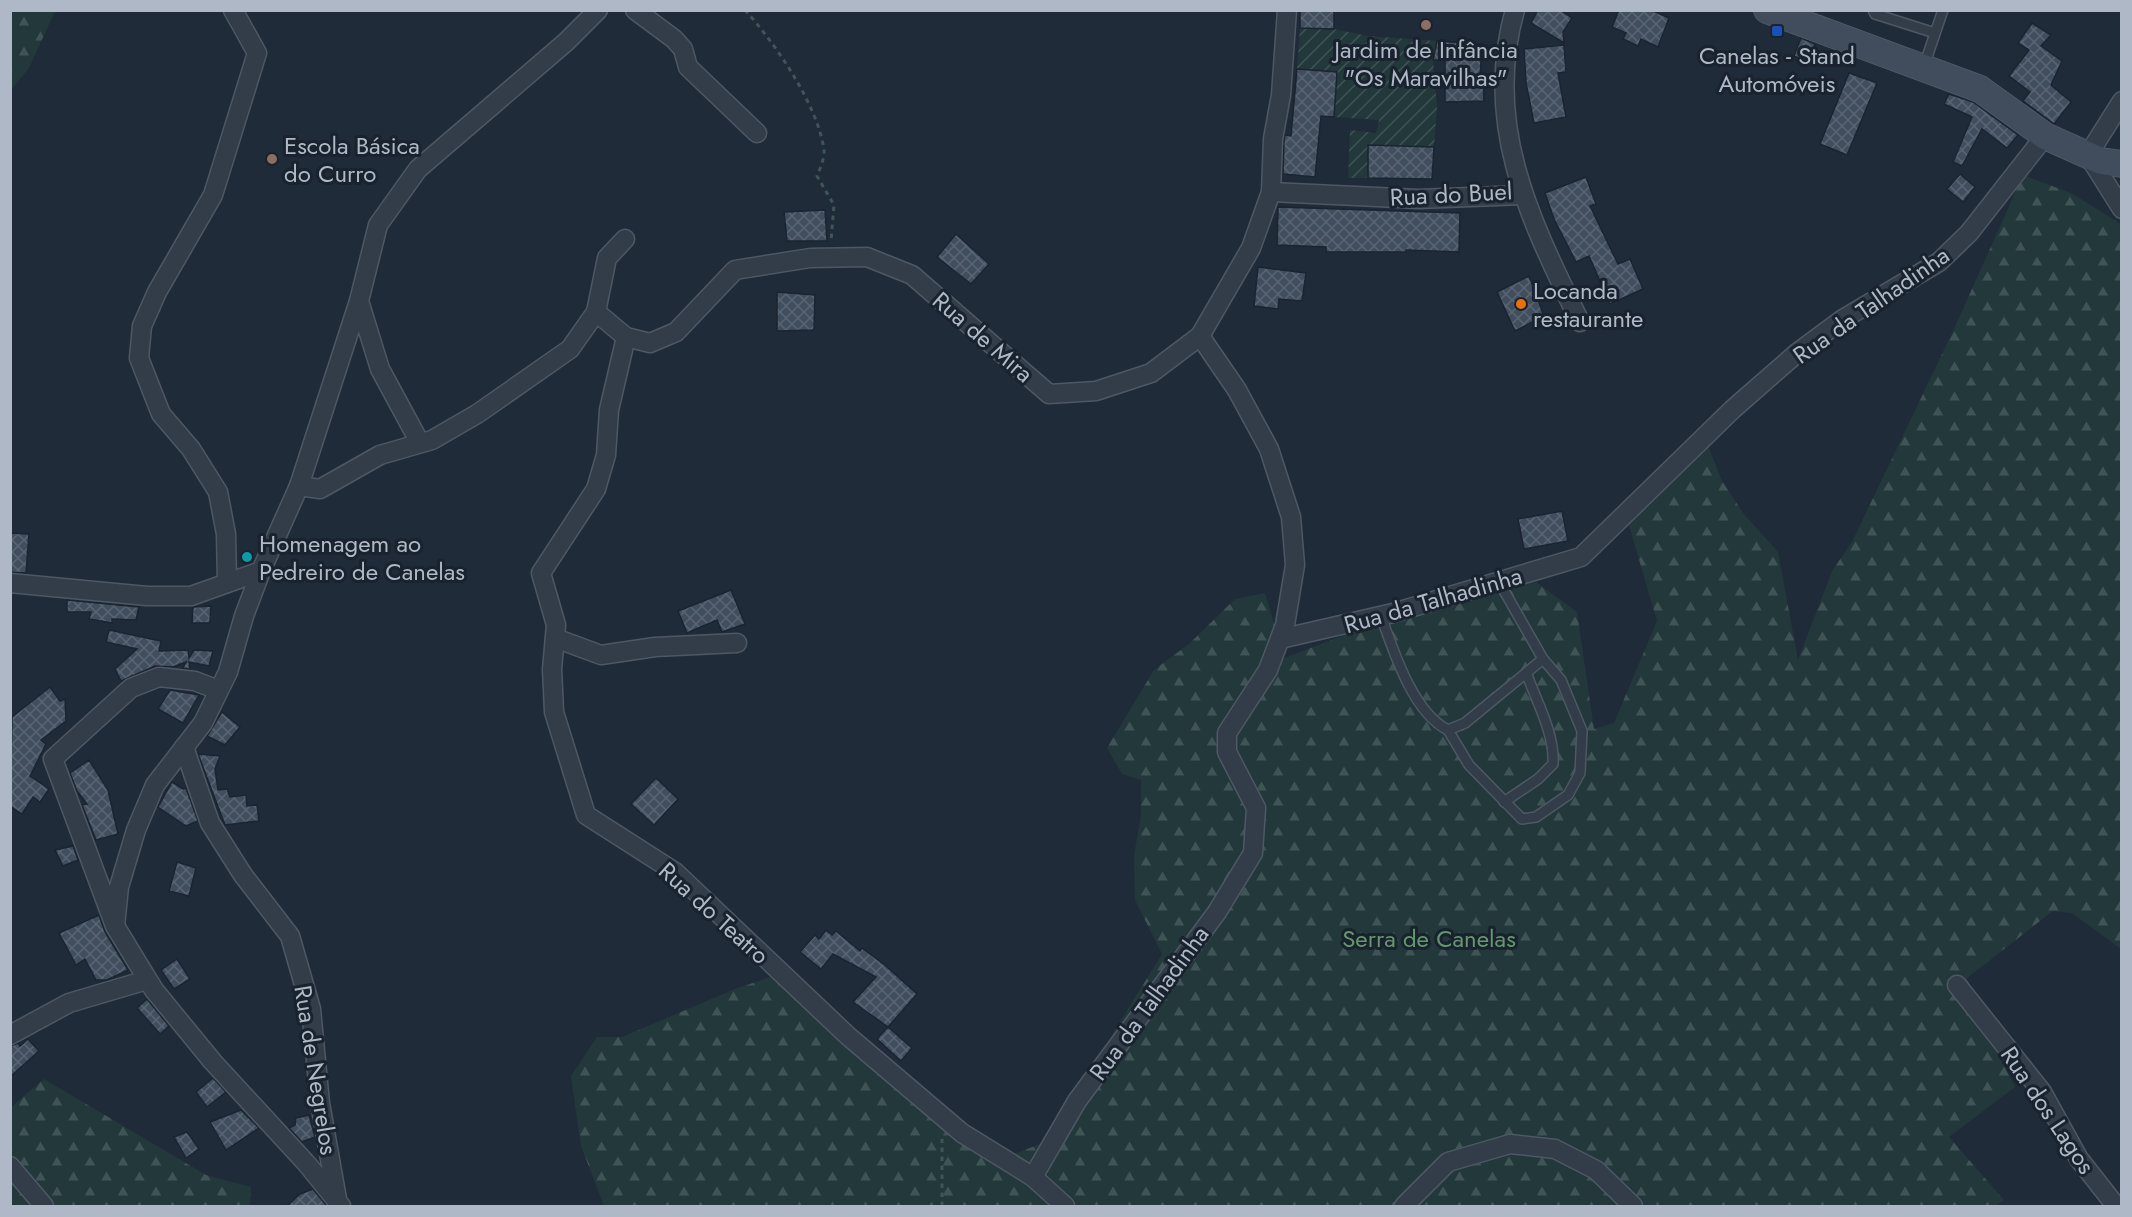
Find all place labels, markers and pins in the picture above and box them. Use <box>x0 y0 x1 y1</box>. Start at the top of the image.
marker: Jardim de Infância "Os Maravilhas" <box>1419 18 1433 32</box>
marker: Canelas - Stand Automóveis <box>1770 24 1784 38</box>
place label: Jardim de Infância "Os Maravilhas" <box>1331 32 1518 95</box>
place label: Canelas - Stand Automóveis <box>1699 38 1855 101</box>
place label: Escola Básica do Curro <box>284 128 420 191</box>
marker: Escola Básica do Curro <box>265 152 279 166</box>
place label: Locanda restaurante <box>1533 273 1643 336</box>
marker: Locanda restaurante <box>1514 297 1528 311</box>
place label: Homenagem ao Pedreiro de Canelas <box>259 526 465 589</box>
marker: Homenagem ao Pedreiro de Canelas <box>240 550 254 564</box>

